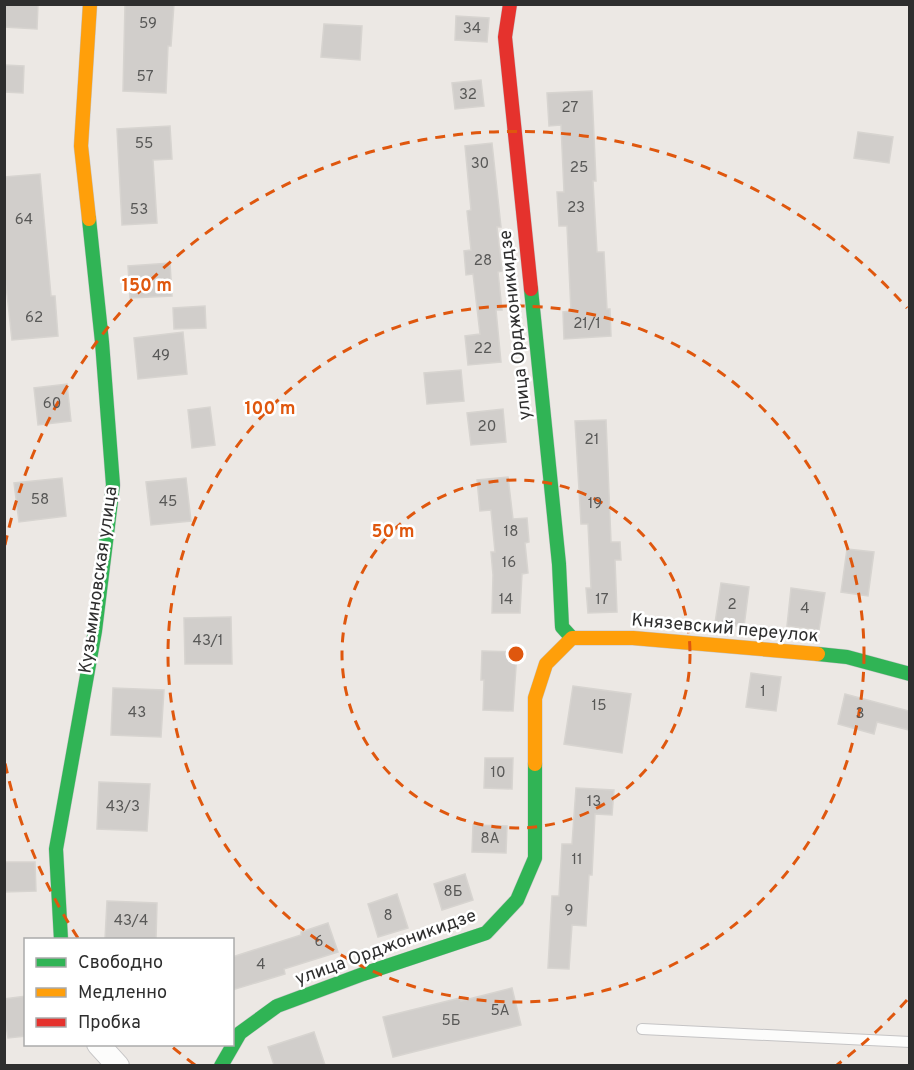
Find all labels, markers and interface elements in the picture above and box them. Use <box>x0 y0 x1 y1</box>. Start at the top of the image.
house number: 59 <box>139 15 157 34</box>
house number: 34 <box>463 20 481 39</box>
house number: 57 <box>137 68 154 87</box>
house number: 32 <box>459 86 477 105</box>
house number: 27 <box>562 99 579 118</box>
house number: 55 <box>135 135 153 154</box>
house number: 30 <box>471 155 489 174</box>
house number: 25 <box>570 159 588 178</box>
house number: 23 <box>567 199 585 218</box>
house number: 53 <box>130 201 148 220</box>
house number: 64 <box>15 211 33 230</box>
street label: улица Орджоникидзе <box>495 229 537 421</box>
house number: 28 <box>474 252 492 271</box>
text: 150 m <box>122 275 172 298</box>
house number: 62 <box>25 309 43 328</box>
house number: 21/1 <box>573 315 601 334</box>
house number: 22 <box>474 340 492 359</box>
house number: 49 <box>152 347 170 366</box>
house number: 60 <box>43 395 61 414</box>
text: 100 m <box>244 398 296 421</box>
house number: 20 <box>478 418 496 437</box>
house number: 21 <box>585 431 599 450</box>
street label: Кузьминовская улица <box>74 485 124 675</box>
house number: 58 <box>31 491 49 510</box>
house number: 45 <box>159 493 177 512</box>
house number: 19 <box>588 495 602 514</box>
text: 50 m <box>371 521 415 544</box>
house number: 18 <box>504 523 518 542</box>
house number: 16 <box>502 554 516 573</box>
house number: 14 <box>499 591 513 610</box>
house number: 17 <box>595 591 609 610</box>
house number: 2 <box>727 596 737 615</box>
house number: 4 <box>800 600 810 619</box>
street label: Князевский переулок <box>630 609 820 649</box>
house number: 43/1 <box>193 632 223 651</box>
centre of rings <box>506 644 526 664</box>
house number: 1 <box>760 683 766 702</box>
house number: 15 <box>592 697 606 716</box>
house number: 43 <box>128 704 146 723</box>
house number: 3 <box>855 705 865 724</box>
house number: 10 <box>490 764 506 783</box>
house number: 13 <box>587 793 601 812</box>
house number: 43/3 <box>106 798 140 817</box>
house number: 8А <box>480 830 500 849</box>
house number: 11 <box>571 851 583 870</box>
house number: 8Б <box>444 883 462 902</box>
house number: 9 <box>565 902 573 921</box>
street label: улица Орджоникидзе <box>292 905 480 991</box>
house number: 8 <box>383 907 393 926</box>
house number: 43/4 <box>114 912 148 931</box>
house number: 6 <box>315 933 324 952</box>
legend <box>24 938 234 1046</box>
text: Свободно <box>78 952 163 975</box>
house number: 4 <box>256 956 266 975</box>
text: Медленно <box>78 982 167 1005</box>
house number: 5А <box>490 1002 510 1021</box>
text: Пробка <box>78 1012 141 1035</box>
house number: 5Б <box>441 1012 461 1031</box>

